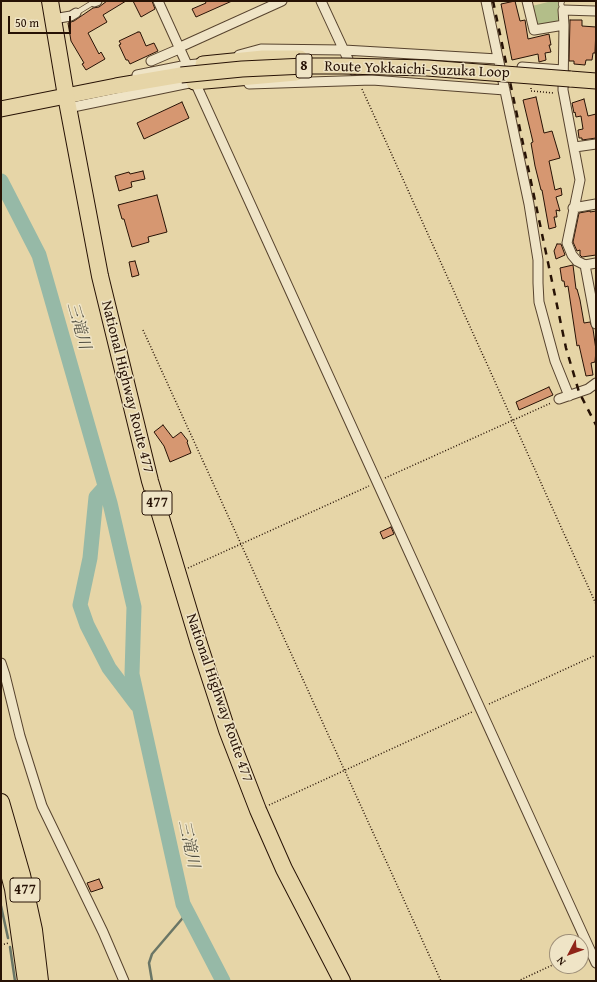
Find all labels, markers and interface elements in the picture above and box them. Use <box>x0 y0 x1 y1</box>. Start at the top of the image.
scale bar <box>10 8 73 34</box>
text: 50 m <box>15 14 39 31</box>
road number: 8 <box>296 54 312 78</box>
street label: Route Yokkaichi-Suzuka Loop <box>324 58 510 82</box>
street label: National Highway Route 477 <box>97 299 157 475</box>
water label: 三滝川 <box>62 300 94 352</box>
road number: 477 <box>142 491 172 515</box>
street label: National Highway Route 477 <box>182 611 256 785</box>
water label: 三滝川 <box>174 819 202 869</box>
road number: 477 <box>10 878 40 902</box>
north arrow <box>549 934 589 974</box>
text: N <box>552 953 569 969</box>

